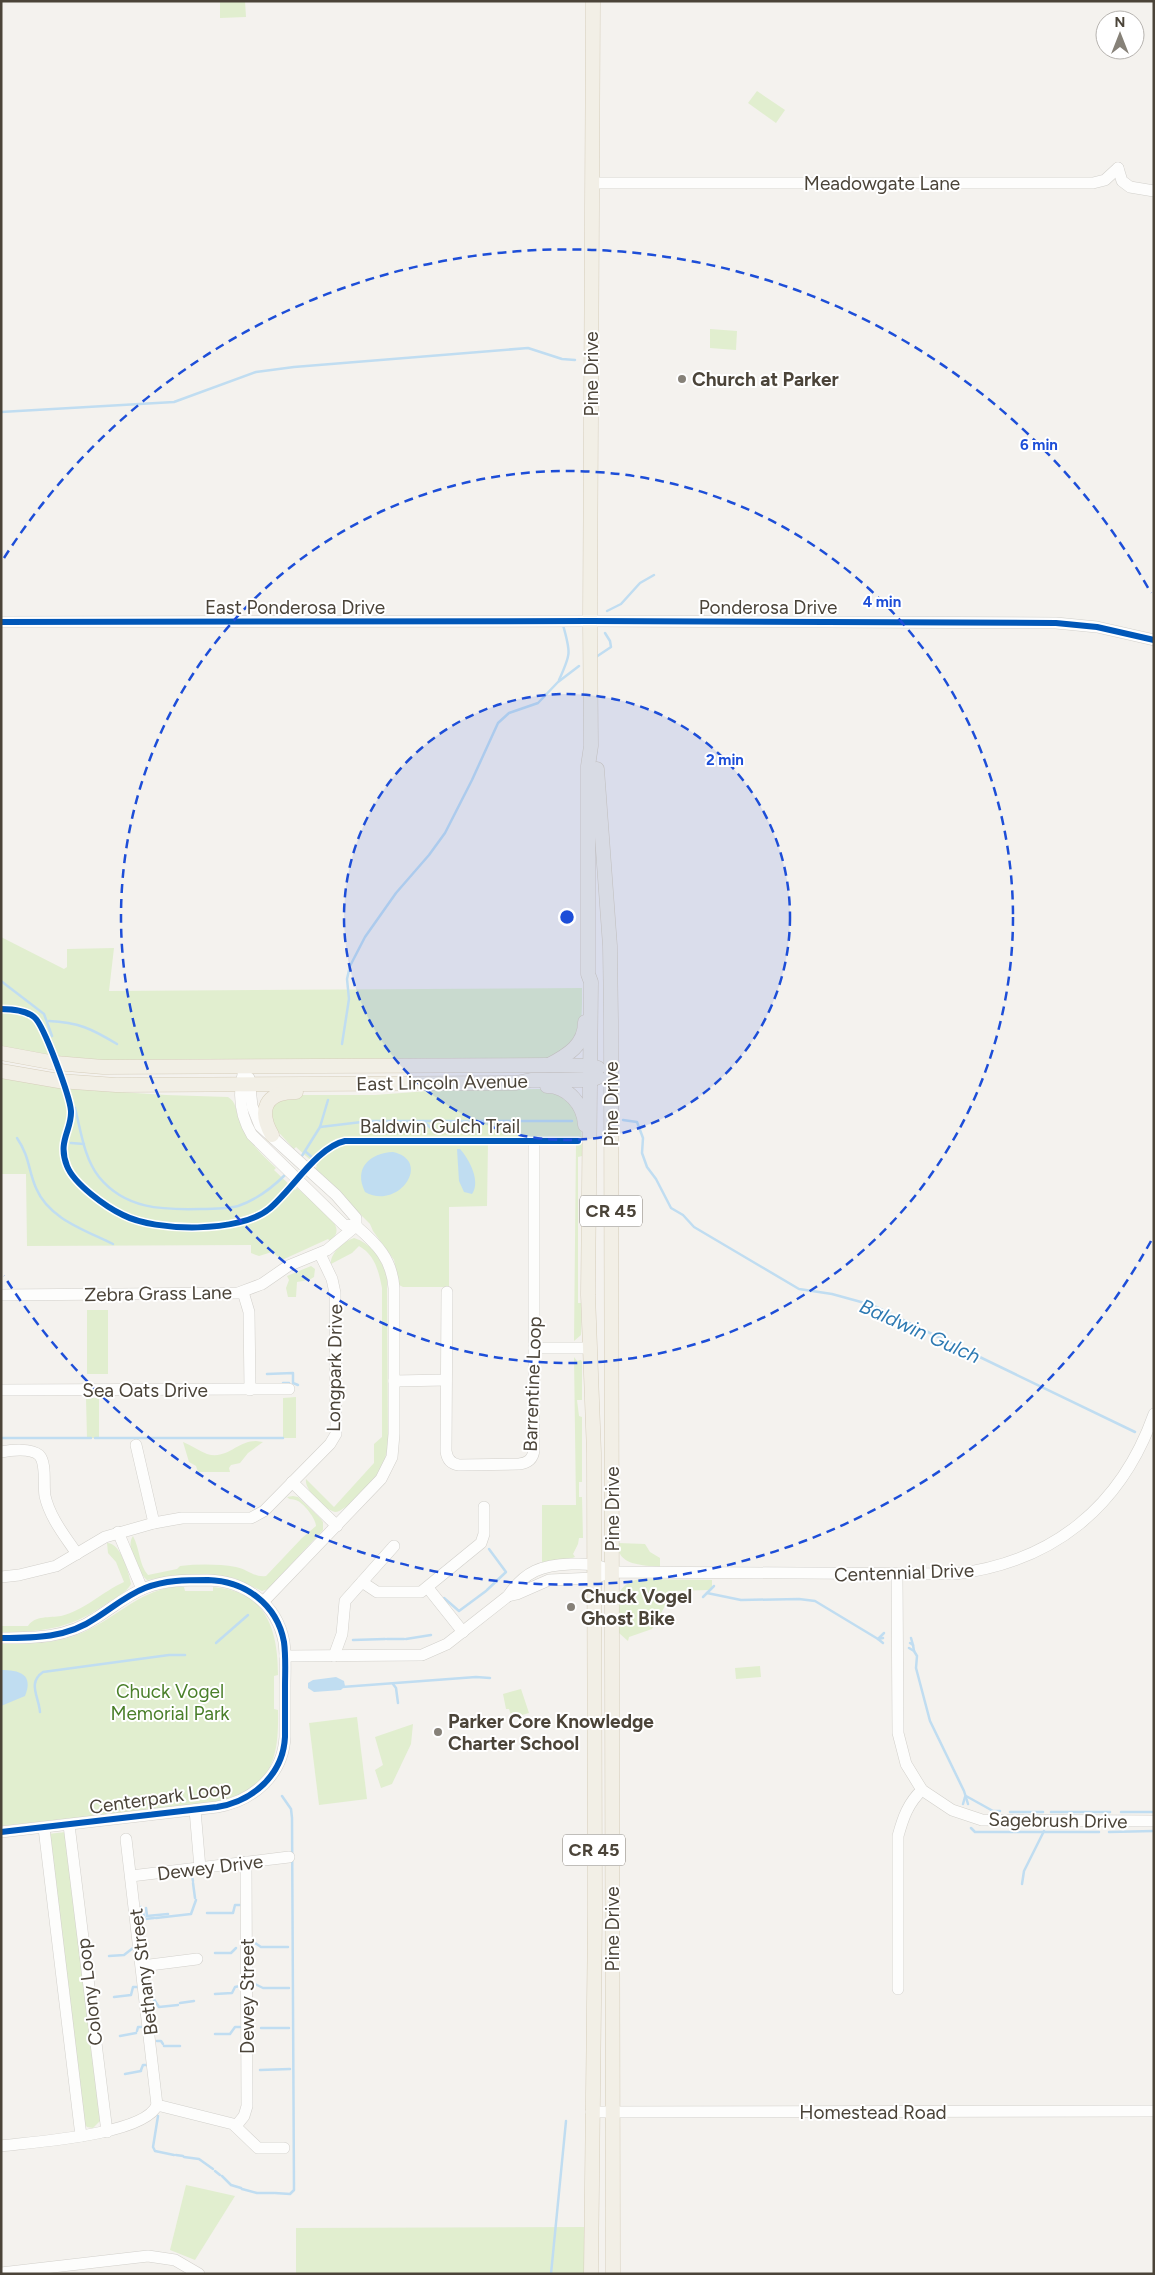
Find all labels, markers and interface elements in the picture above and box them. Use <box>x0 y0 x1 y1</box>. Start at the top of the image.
north arrow <box>1095 10 1145 60</box>
text: N <box>1115 14 1125 31</box>
street label: Meadowgate Lane <box>804 172 960 195</box>
street label: Pine Drive <box>580 331 603 417</box>
place label: Church at Parker <box>692 368 839 391</box>
marker: Church at Parker <box>676 373 688 385</box>
text: 6 min <box>1020 436 1058 454</box>
text: 4 min <box>863 593 901 611</box>
street label: East Ponderosa Drive <box>205 596 385 619</box>
street label: Ponderosa Drive <box>699 596 837 619</box>
text: 2 min <box>706 751 744 769</box>
centre of rings <box>558 908 576 926</box>
street label: Pine Drive <box>600 1061 623 1147</box>
street label: East Lincoln Avenue <box>356 1070 528 1095</box>
street label: Baldwin Gulch Trail <box>360 1115 520 1138</box>
road number: CR 45 <box>580 1196 642 1226</box>
street label: Zebra Grass Lane <box>84 1281 232 1306</box>
water label: Baldwin Gulch <box>856 1294 984 1368</box>
street label: Longpark Drive <box>322 1304 347 1432</box>
street label: Barrentine Loop <box>519 1316 546 1452</box>
street label: Sea Oats Drive <box>82 1379 208 1402</box>
street label: Pine Drive <box>601 1466 624 1552</box>
street label: Centennial Drive <box>834 1559 975 1586</box>
place label: Chuck Vogel Ghost Bike <box>581 1585 692 1630</box>
marker: Chuck Vogel Ghost Bike <box>565 1601 577 1613</box>
park label: Chuck Vogel Memorial Park <box>110 1680 230 1725</box>
place label: Parker Core Knowledge Charter School <box>448 1710 654 1755</box>
marker: Parker Core Knowledge Charter School <box>432 1726 444 1738</box>
street label: Centerpark Loop <box>88 1776 232 1819</box>
street label: Sagebrush Drive <box>988 1808 1128 1833</box>
road number: CR 45 <box>563 1834 625 1866</box>
street label: Dewey Drive <box>156 1850 264 1885</box>
street label: Pine Drive <box>601 1886 624 1972</box>
street label: Bethany Street <box>124 1907 163 2037</box>
street label: Colony Loop <box>71 1937 108 2047</box>
street label: Dewey Street <box>236 1938 259 2054</box>
street label: Homestead Road <box>799 2101 947 2124</box>

